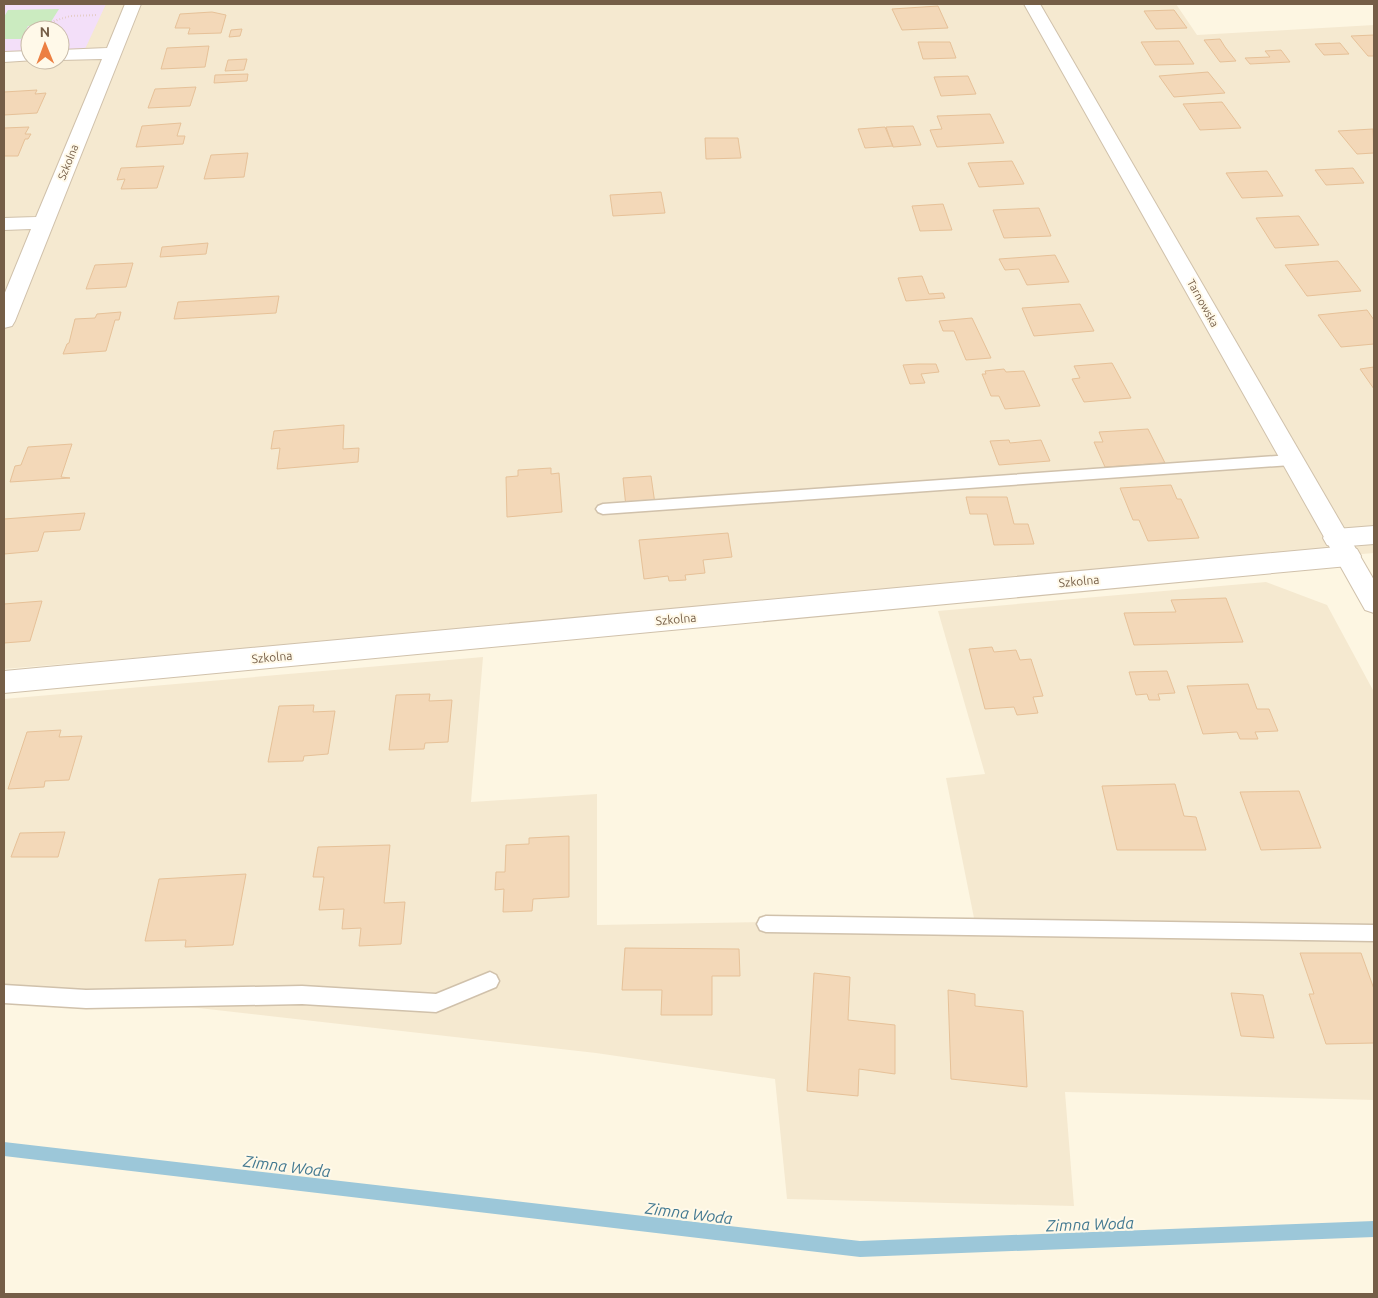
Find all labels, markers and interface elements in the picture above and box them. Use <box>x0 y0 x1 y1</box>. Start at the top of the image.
north arrow <box>20 20 70 70</box>
text: N <box>39 24 50 40</box>
street label: Szkolna <box>55 142 81 182</box>
street label: Tarnowska <box>1185 277 1221 329</box>
street label: Szkolna <box>1058 573 1100 589</box>
street label: Szkolna <box>655 611 697 627</box>
street label: Szkolna <box>251 649 293 665</box>
water label: Zimna Woda <box>241 1152 332 1180</box>
water label: Zimna Woda <box>643 1199 734 1227</box>
water label: Zimna Woda <box>1045 1213 1135 1235</box>

